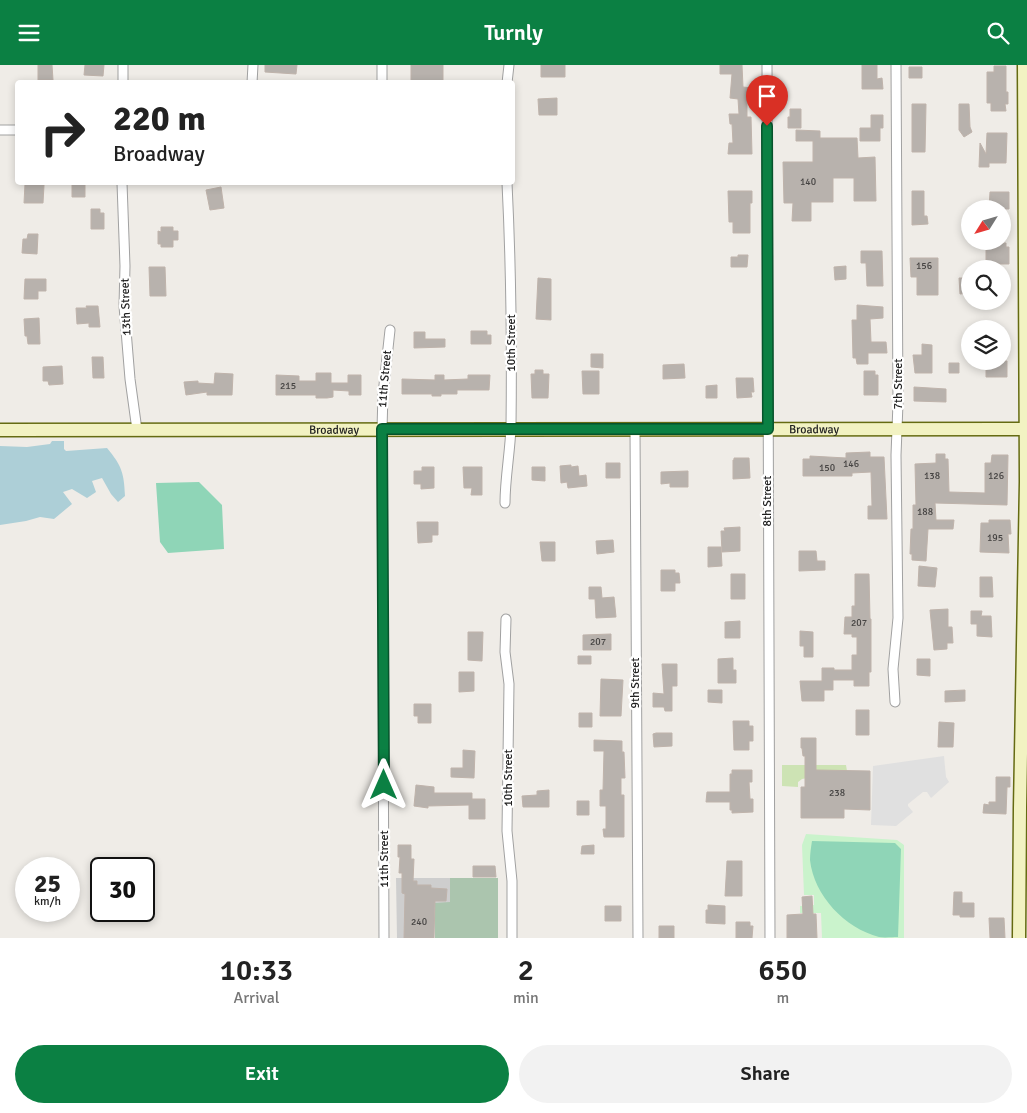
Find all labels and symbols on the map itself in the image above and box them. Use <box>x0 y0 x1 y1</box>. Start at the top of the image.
pin <box>746 75 788 126</box>
house number: 140 <box>800 176 816 188</box>
north arrow <box>961 200 1011 250</box>
house number: 156 <box>916 260 932 272</box>
street label: 13th Street <box>117 278 135 336</box>
street label: 10th Street <box>504 314 519 372</box>
street label: 11th Street <box>375 350 395 408</box>
street label: 7th Street <box>891 358 906 410</box>
house number: 215 <box>280 380 296 392</box>
street label: Broadway <box>309 422 359 437</box>
street label: Broadway <box>789 422 839 437</box>
house number: 146 <box>843 458 859 470</box>
house number: 150 <box>819 462 835 474</box>
house number: 138 <box>924 470 940 482</box>
house number: 126 <box>988 470 1004 482</box>
street label: 8th Street <box>760 475 775 527</box>
house number: 188 <box>917 506 933 518</box>
house number: 195 <box>987 532 1003 544</box>
house number: 207 <box>851 617 867 629</box>
house number: 207 <box>590 636 606 648</box>
street label: 9th Street <box>628 657 643 709</box>
street label: 10th Street <box>501 749 516 807</box>
position arrow <box>357 758 409 810</box>
house number: 238 <box>829 787 845 799</box>
street label: 11th Street <box>377 830 392 888</box>
speed limit sign: 30 <box>90 857 155 922</box>
house number: 240 <box>411 916 427 928</box>

